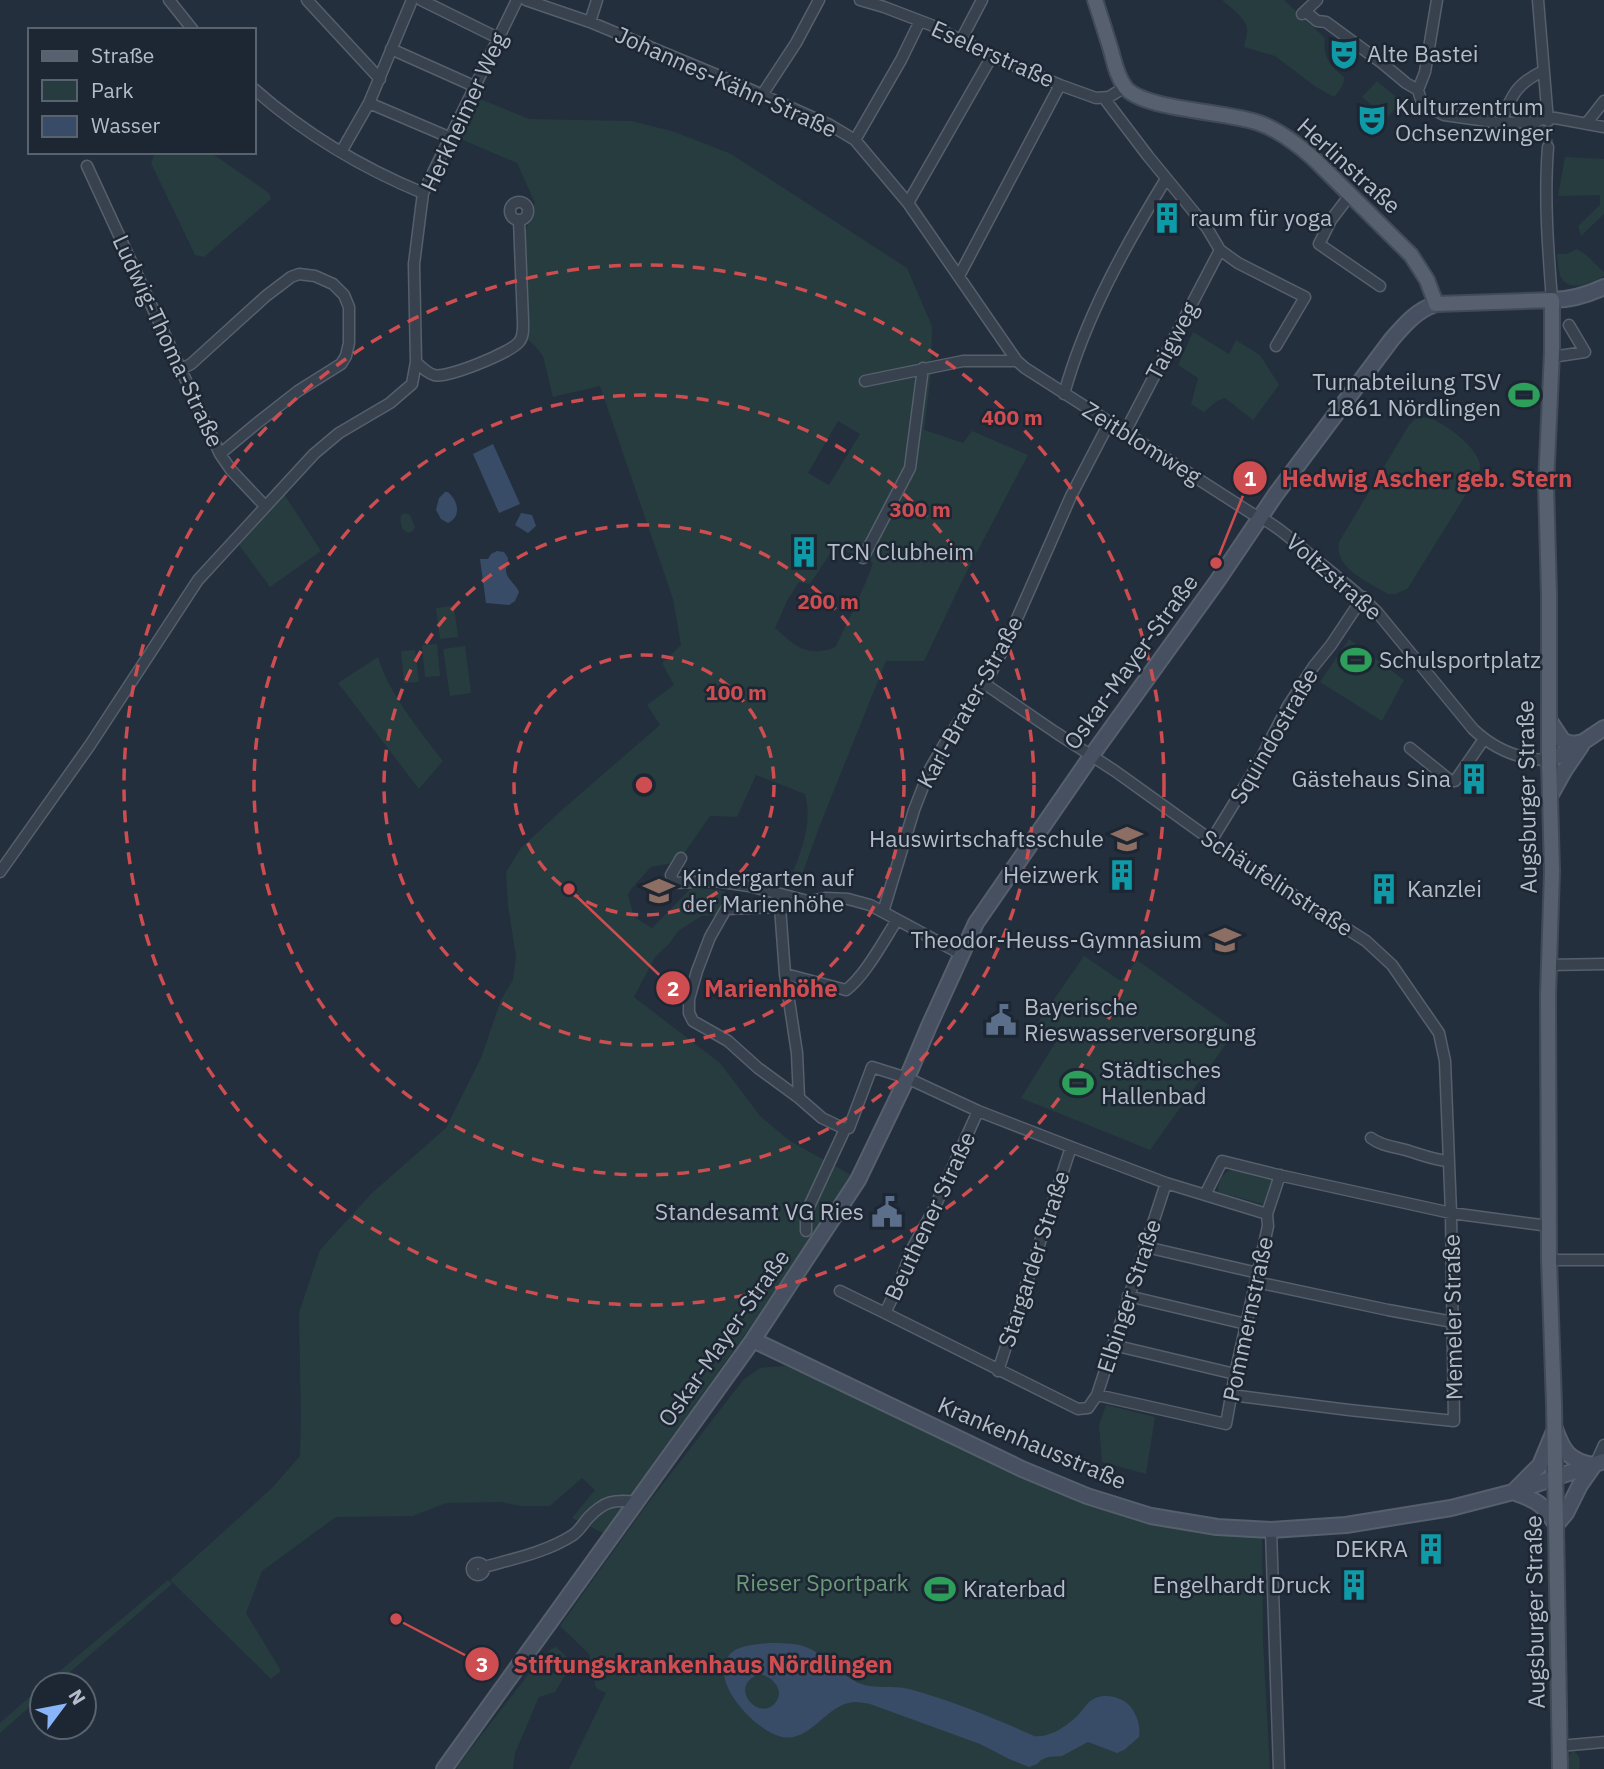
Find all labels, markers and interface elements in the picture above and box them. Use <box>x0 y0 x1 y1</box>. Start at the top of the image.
street label: Eselerstraße <box>927 13 1060 94</box>
street label: Johannes-Kähn-Straße <box>611 19 842 144</box>
street label: Herkheimer Weg <box>413 27 513 196</box>
legend <box>28 28 256 154</box>
theatre icon: Alte Bastei <box>1327 37 1361 71</box>
place label: Alte Bastei <box>1367 38 1479 68</box>
text: Straße <box>91 41 154 69</box>
text: Park <box>91 76 134 104</box>
place label: Kulturzentrum Ochsenzwinger <box>1395 91 1554 147</box>
theatre icon: Kulturzentrum Ochsenzwinger <box>1355 103 1389 137</box>
text: Wasser <box>91 111 161 139</box>
street label: Herlinstraße <box>1292 111 1408 220</box>
building icon: raum für yoga <box>1150 201 1184 235</box>
place label: raum für yoga <box>1190 202 1332 232</box>
street label: Ludwig-Thoma-Straße <box>107 230 231 451</box>
street label: Taigweg <box>1138 296 1204 385</box>
place label: Turnabteilung TSV 1861 Nördlingen <box>1312 366 1501 422</box>
sports icon: Turnabteilung TSV 1861 Nördlingen <box>1507 378 1541 412</box>
street label: Zeitblomweg <box>1078 394 1207 490</box>
text: 400 m <box>981 403 1043 431</box>
callout: Hedwig Ascher geb. Stern <box>1232 456 1586 501</box>
text: Hedwig Ascher geb. Stern <box>1282 462 1572 494</box>
text: 1 <box>1244 464 1257 492</box>
text: 300 m <box>889 495 951 523</box>
street label: Voltzstraße <box>1280 526 1389 626</box>
building icon: TCN Clubheim <box>787 535 821 569</box>
place label: TCN Clubheim <box>827 536 974 566</box>
street label: Oskar-Mayer-Straße <box>1056 568 1204 755</box>
text: 200 m <box>797 587 859 615</box>
street label: Karl-Brater-Straße <box>909 610 1029 793</box>
sports icon: Schulsportplatz <box>1339 643 1373 677</box>
place label: Schulsportplatz <box>1379 644 1541 674</box>
street label: Squindostraße <box>1222 662 1324 809</box>
text: 100 m <box>705 678 767 706</box>
street label: Augsburger Straße <box>1509 700 1543 894</box>
building icon: Gästehaus Sina <box>1457 762 1491 796</box>
place label: Gästehaus Sina <box>1292 763 1451 793</box>
centre of rings <box>632 773 656 797</box>
school or university icon: Hauswirtschaftsschule <box>1110 822 1144 856</box>
street label: Schäufelinstraße <box>1196 822 1359 943</box>
place label: Hauswirtschaftsschule <box>869 823 1104 853</box>
building icon: Heizwerk <box>1105 858 1139 892</box>
place label: Heizwerk <box>1003 859 1099 889</box>
place label: Kindergarten auf der Marienhöhe <box>682 862 854 918</box>
building icon: Kanzlei <box>1367 872 1401 906</box>
place label: Kanzlei <box>1407 873 1482 903</box>
school or university icon: Kindergarten auf der Marienhöhe <box>642 874 676 908</box>
school or university icon: Theodor-Heuss-Gymnasium <box>1208 923 1242 957</box>
place label: Theodor-Heuss-Gymnasium <box>910 924 1202 954</box>
callout: Marienhöhe <box>656 966 852 1011</box>
text: Marienhöhe <box>704 972 838 1004</box>
text: 2 <box>667 974 679 1002</box>
place label: Bayerische Rieswasserversorgung <box>1024 991 1256 1047</box>
public building icon: Bayerische Rieswasserversorgung <box>984 1003 1018 1037</box>
place label: Städtisches Hallenbad <box>1101 1054 1222 1110</box>
sports icon: Städtisches Hallenbad <box>1061 1066 1095 1100</box>
street label: Beuthener Straße <box>877 1126 981 1305</box>
street label: Stargarder Straße <box>990 1167 1076 1351</box>
public building icon: Standesamt VG Ries <box>870 1195 904 1229</box>
place label: Standesamt VG Ries <box>655 1196 864 1226</box>
street label: Elbinger Straße <box>1089 1215 1167 1376</box>
street label: Pommernstraße <box>1215 1234 1279 1404</box>
street label: Memeler Straße <box>1436 1234 1468 1400</box>
street label: Oskar-Mayer-Straße <box>651 1243 796 1432</box>
street label: Krankenhausstraße <box>934 1389 1131 1495</box>
street label: Augsburger Straße <box>1517 1515 1551 1709</box>
building icon: DEKRA <box>1414 1532 1448 1566</box>
place label: DEKRA <box>1335 1533 1408 1563</box>
park label: Rieser Sportpark <box>735 1567 909 1597</box>
building icon: Engelhardt Druck <box>1337 1568 1371 1602</box>
place label: Engelhardt Druck <box>1153 1569 1331 1599</box>
sports icon: Kraterbad <box>923 1572 957 1606</box>
place label: Kraterbad <box>963 1573 1066 1603</box>
callout: Stiftungskrankenhaus Nördlingen <box>464 1642 906 1687</box>
text: Stiftungskrankenhaus Nördlingen <box>513 1648 893 1680</box>
text: 3 <box>476 1650 488 1678</box>
north arrow <box>28 1671 98 1741</box>
text: N <box>64 1685 91 1709</box>

